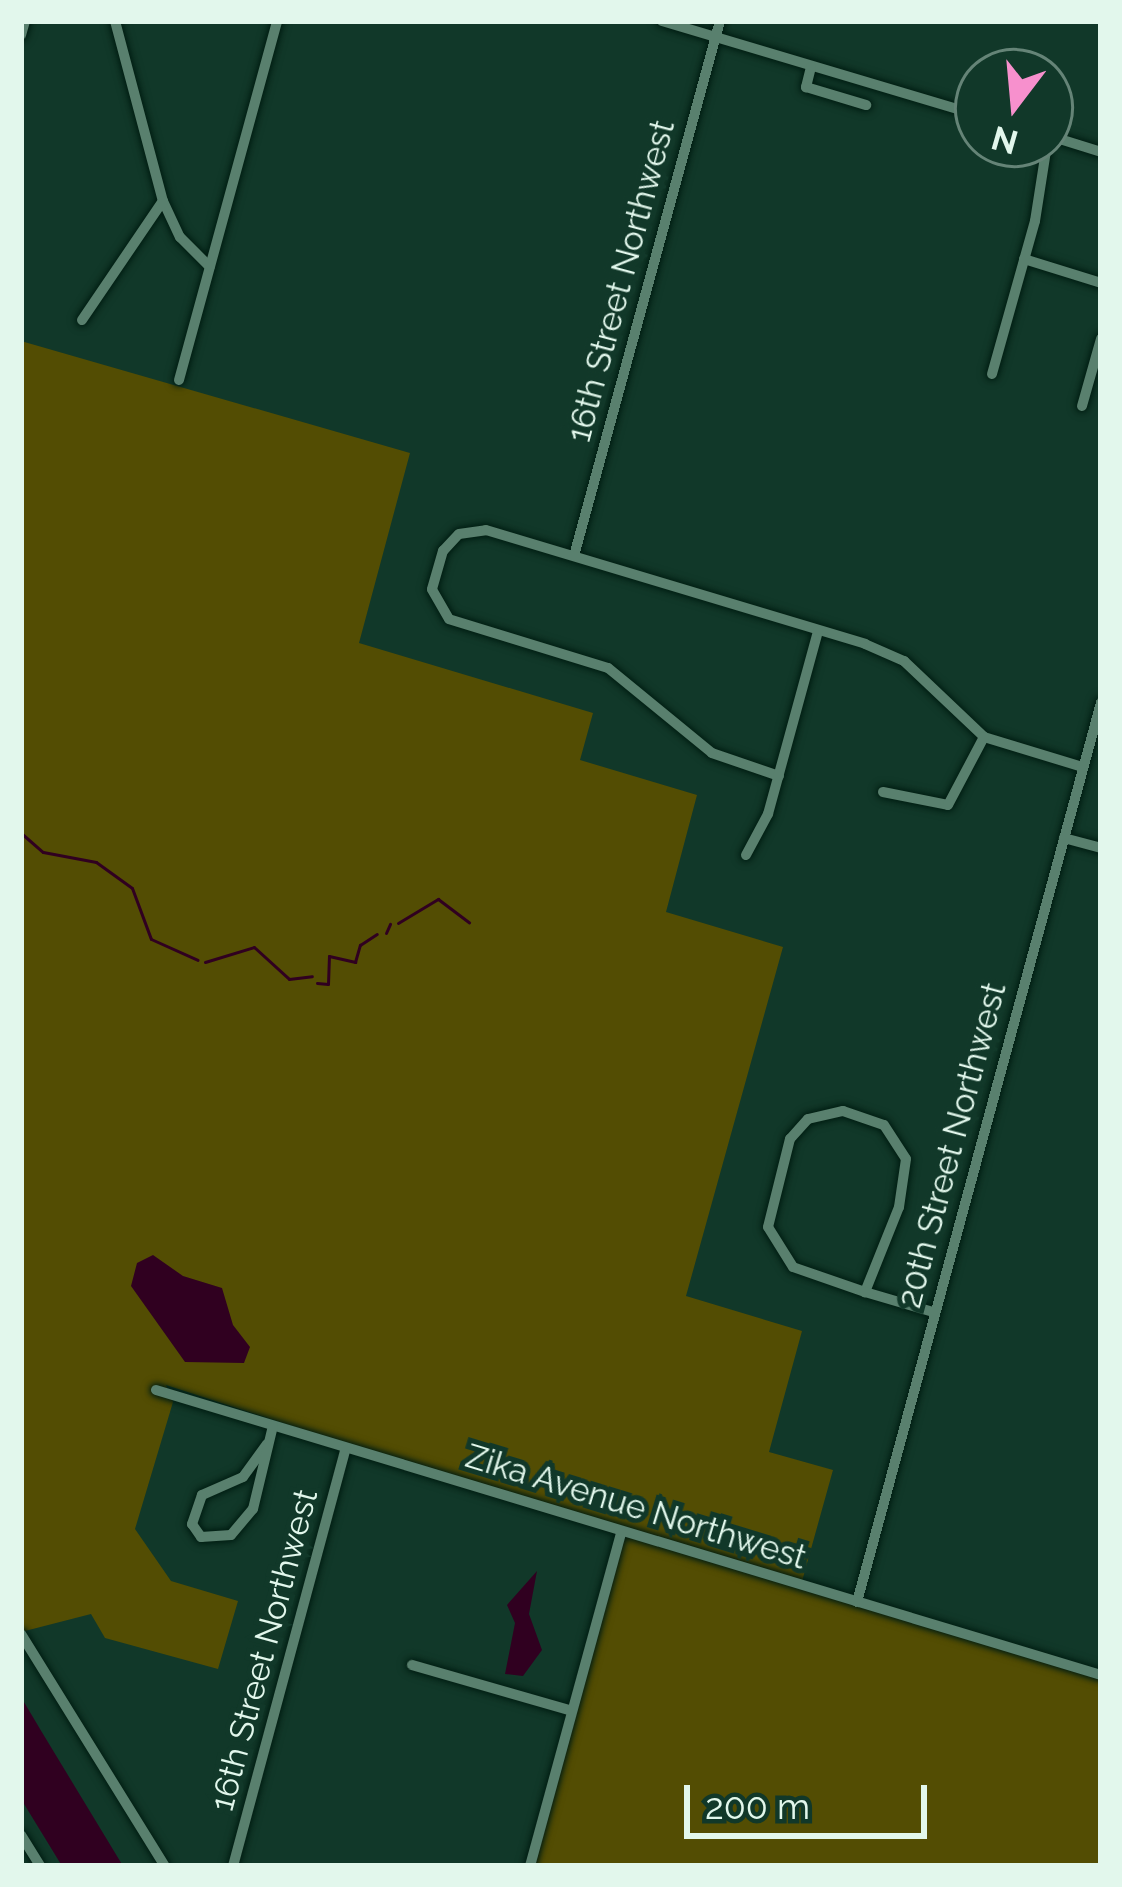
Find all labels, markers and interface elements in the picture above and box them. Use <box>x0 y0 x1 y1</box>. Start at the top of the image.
north arrow <box>954 48 1074 168</box>
street label: 16th Street Northwest <box>559 116 683 446</box>
text: N <box>987 118 1022 162</box>
street label: 20th Street Northwest <box>890 978 1014 1312</box>
street label: Zika Avenue Northwest <box>461 1436 811 1578</box>
street label: 16th Street Northwest <box>202 1485 326 1815</box>
scale bar <box>690 1761 933 1835</box>
text: 200 m <box>705 1785 810 1827</box>

